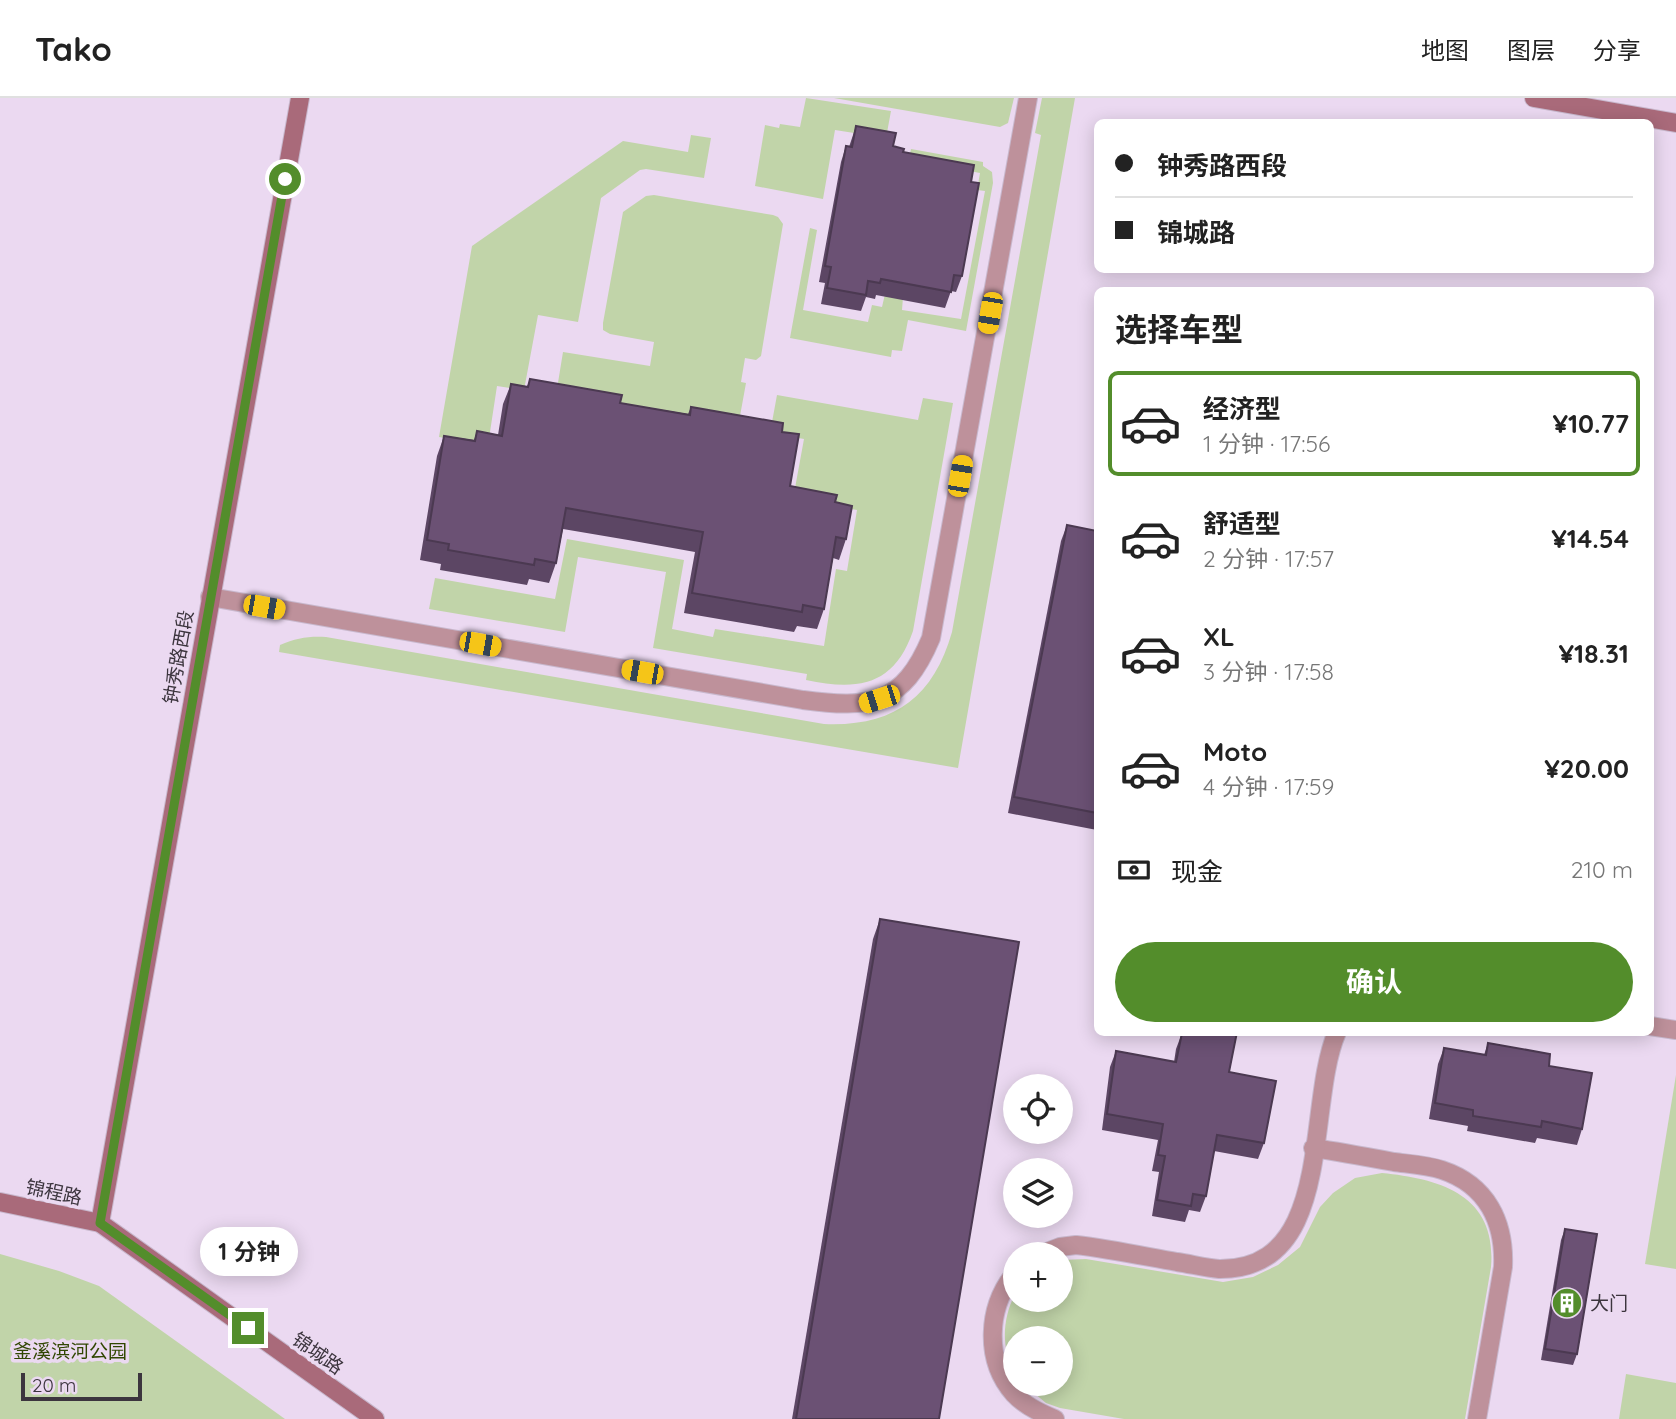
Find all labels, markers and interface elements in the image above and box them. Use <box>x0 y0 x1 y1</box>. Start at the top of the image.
text: Tako <box>35 28 112 69</box>
text: 地图 <box>1421 35 1469 65</box>
text: 图层 <box>1507 35 1555 65</box>
text: 分享 <box>1593 35 1641 65</box>
text: 钟秀路西段 <box>1157 149 1287 182</box>
route start <box>269 163 301 195</box>
text: 锦城路 <box>1157 216 1235 249</box>
car <box>977 290 1004 336</box>
text: 选择车型 <box>1115 309 1243 349</box>
icon: car <box>1119 392 1182 455</box>
text: 经济型 <box>1203 392 1281 425</box>
text: ¥10.77 <box>1552 407 1629 440</box>
text: 1 分钟 · 17:56 <box>1203 429 1330 458</box>
car <box>947 453 974 499</box>
icon: car <box>1119 507 1182 570</box>
text: 舒适型 <box>1203 507 1281 540</box>
text: ¥14.54 <box>1551 522 1629 555</box>
text: 2 分钟 · 17:57 <box>1203 544 1334 573</box>
car <box>242 593 287 621</box>
street label: 钟秀路西段 <box>158 608 198 706</box>
text: XL <box>1203 620 1235 653</box>
icon: car <box>1119 622 1182 685</box>
car <box>458 630 503 658</box>
text: ¥18.31 <box>1559 637 1629 670</box>
text: 3 分钟 · 17:58 <box>1203 657 1334 686</box>
car <box>620 658 665 686</box>
car <box>856 683 903 715</box>
text: Moto <box>1203 735 1267 768</box>
icon: car <box>1119 737 1182 800</box>
text: ¥20.00 <box>1544 752 1629 785</box>
text: 4 分钟 · 17:59 <box>1203 772 1334 801</box>
icon: cash <box>1115 851 1153 889</box>
text: 现金 <box>1171 855 1223 888</box>
text: 210 m <box>1571 855 1633 884</box>
button: 确认 <box>1115 942 1633 1022</box>
map controls <box>1003 1074 1073 1396</box>
button: locate <box>1003 1074 1073 1144</box>
button: layers <box>1003 1158 1073 1228</box>
street label: 锦程路 <box>24 1174 84 1210</box>
callout: 1 分钟 <box>199 1226 297 1276</box>
text: 1 分钟 <box>218 1237 280 1266</box>
button: + <box>1003 1242 1073 1312</box>
building icon: 大门 <box>1550 1286 1584 1320</box>
place label: 大门 <box>1590 1291 1628 1315</box>
route end <box>232 1312 264 1344</box>
button: − <box>1003 1326 1073 1396</box>
street label: 锦城路 <box>288 1327 348 1379</box>
park label: 釜溪滨河公园 <box>13 1339 127 1363</box>
scale bar <box>21 1370 142 1402</box>
text: 20 m <box>32 1373 76 1397</box>

